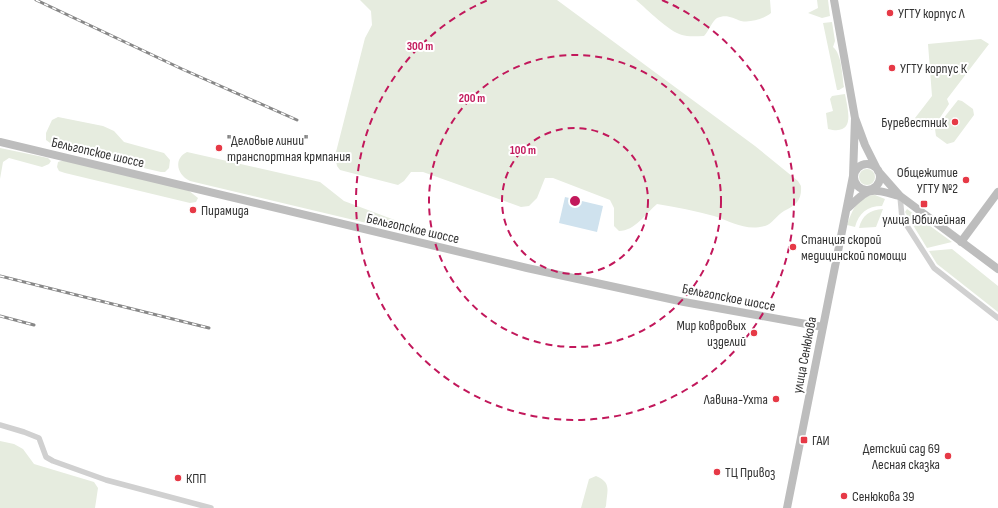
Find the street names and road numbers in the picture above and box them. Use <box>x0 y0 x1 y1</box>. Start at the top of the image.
street label: Бельгопское шоссе <box>50 134 146 171</box>
street label: Бельгопское шоссе <box>365 210 461 247</box>
street label: Бельгопское шоссе <box>681 280 777 315</box>
street label: улица Сенюкова <box>789 315 820 395</box>

